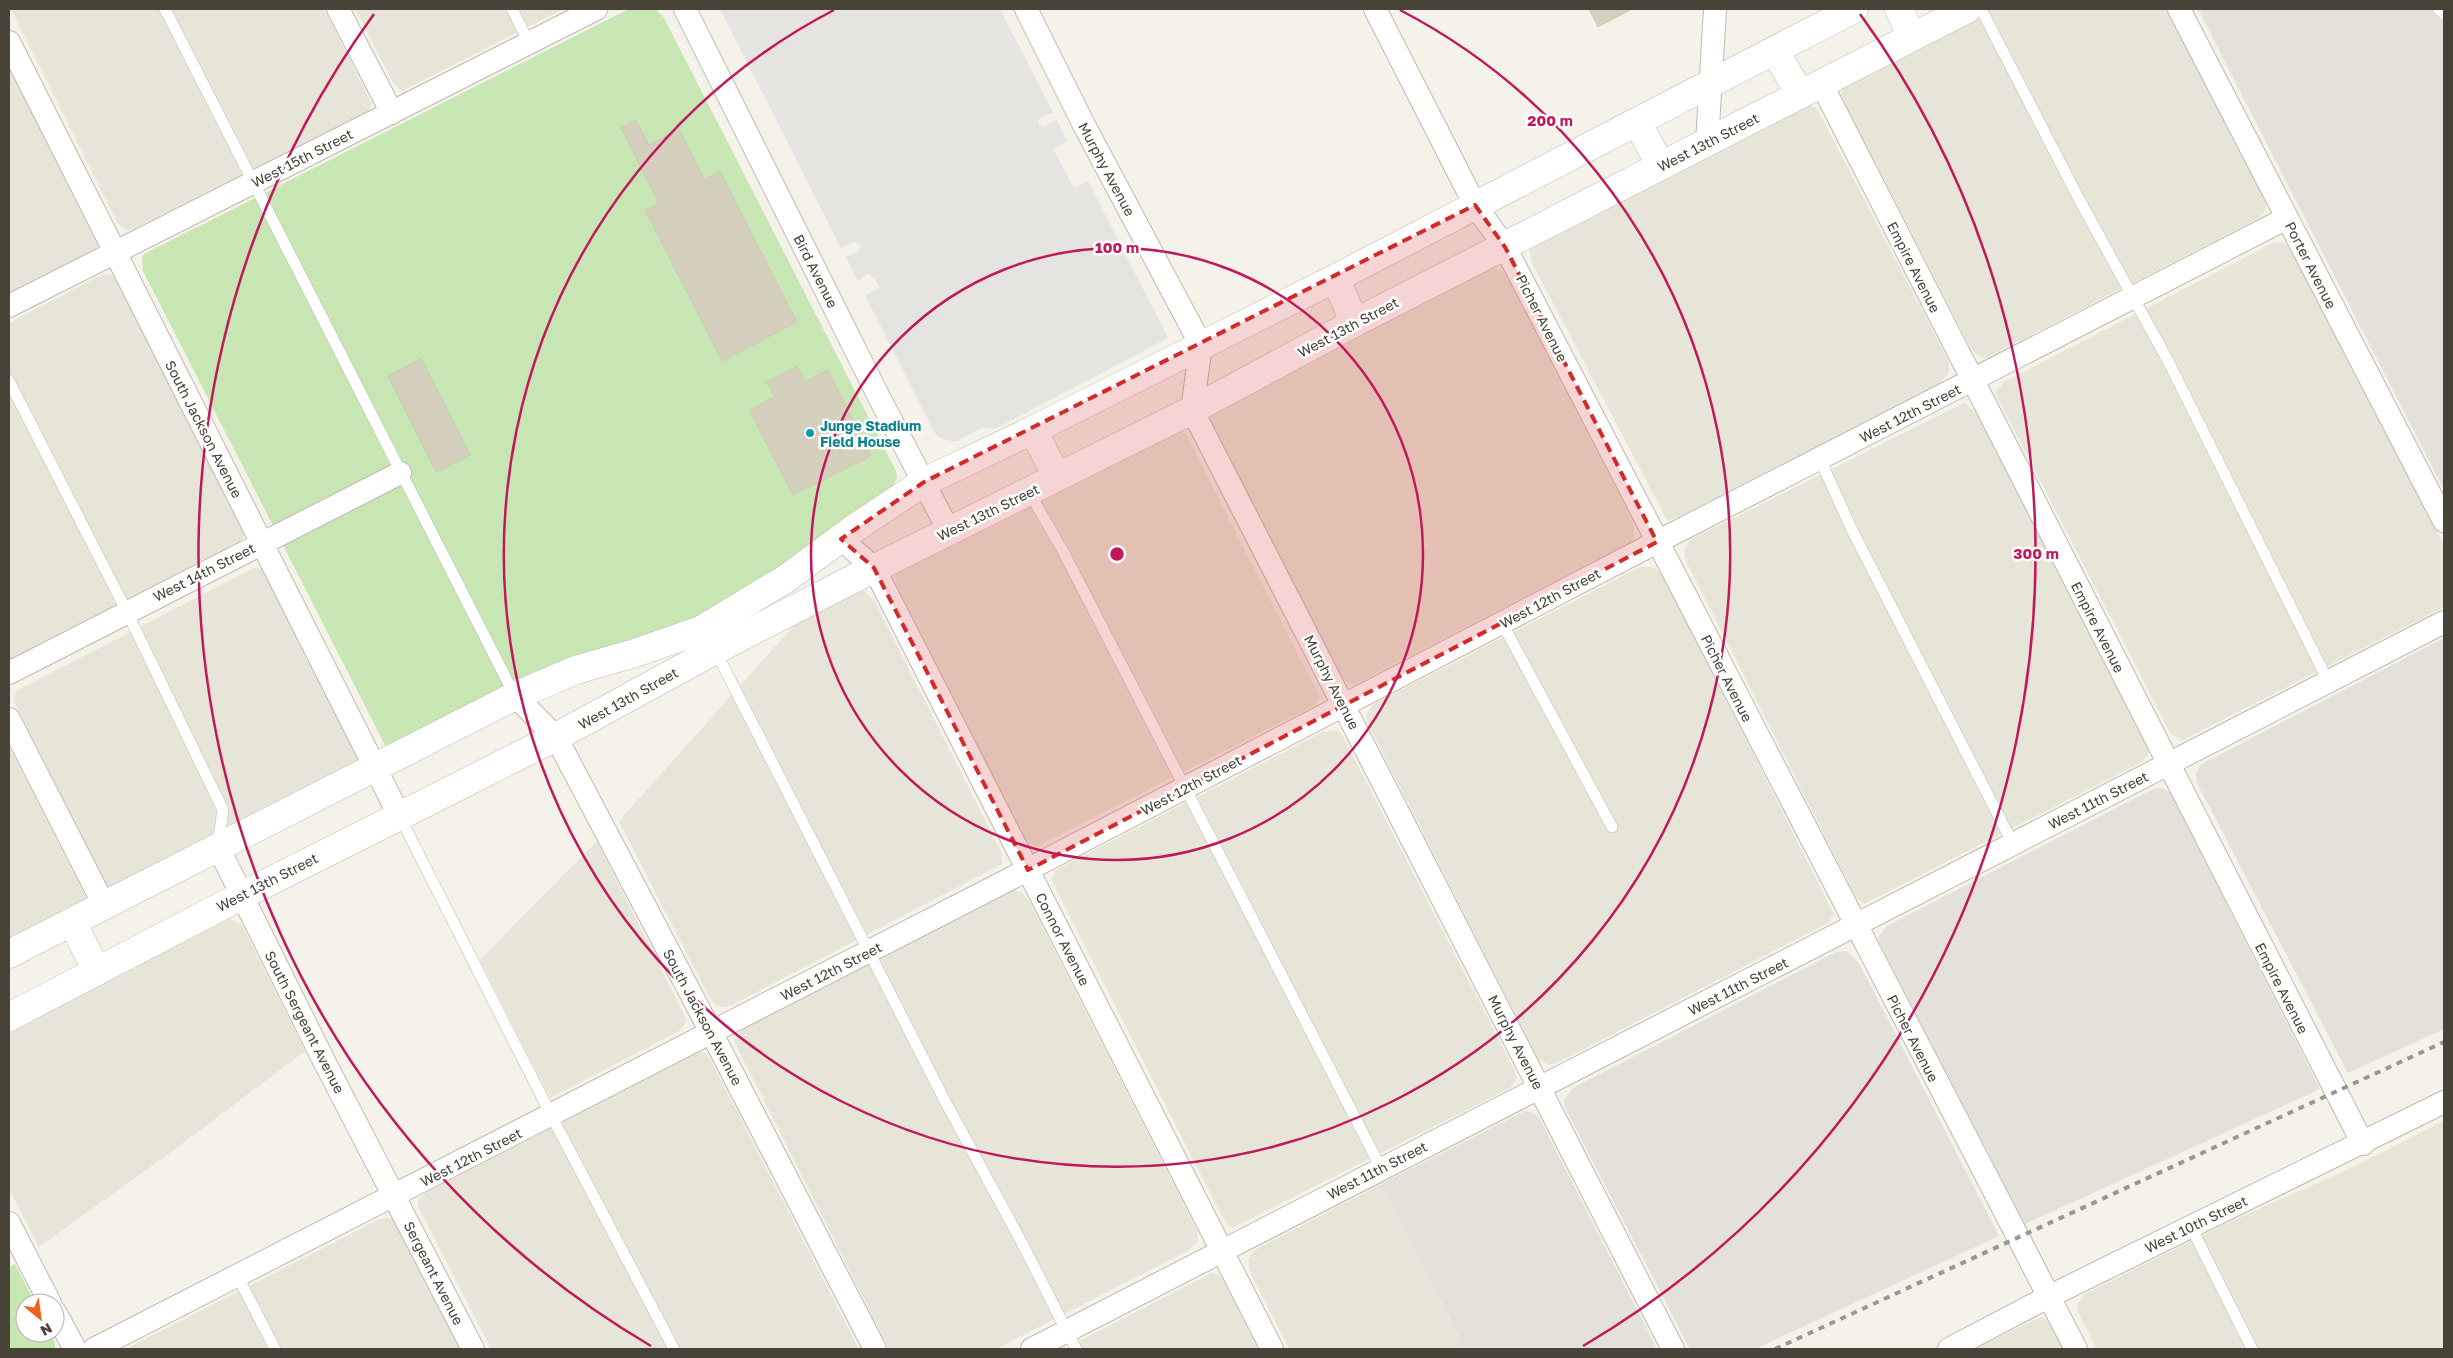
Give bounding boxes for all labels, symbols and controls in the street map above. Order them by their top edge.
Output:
street label: West 13th Street [1654,109,1762,175]
text: 200 m [1527,111,1573,129]
street label: Murphy Avenue [1075,119,1139,219]
street label: West 15th Street [248,125,356,191]
street label: Empire Avenue [1884,219,1944,315]
street label: Porter Avenue [2282,219,2340,311]
street label: Bird Avenue [790,232,842,310]
text: 100 m [1095,238,1139,256]
street label: Picher Avenue [1513,272,1571,364]
street label: West 13th Street [1295,293,1401,361]
street label: South Jackson Avenue [162,357,246,501]
street label: West 12th Street [1856,380,1964,446]
place label: Junge Stadium Field House [820,417,921,450]
marker: Junge Stadium Field House [804,427,816,439]
street label: West 13th Street [934,480,1042,544]
street label: West 14th Street [150,539,258,605]
text: 300 m [2013,544,2059,562]
centre of rings [1108,545,1126,563]
street label: West 12th Street [1497,564,1603,632]
street label: Empire Avenue [2068,579,2128,675]
street label: Murphy Avenue [1301,632,1363,732]
street label: Picher Avenue [1698,632,1756,724]
street label: West 13th Street [575,663,681,733]
street label: West 12th Street [1138,751,1244,819]
street label: West 11th Street [2045,767,2151,833]
street label: West 13th Street [213,849,321,915]
street label: Connor Avenue [1032,890,1094,988]
street label: West 12th Street [777,938,885,1004]
street label: Empire Avenue [2252,940,2312,1036]
street label: South Jackson Avenue [660,946,746,1088]
street label: South Sergeant Avenue [262,948,348,1096]
street label: West 11th Street [1685,953,1791,1019]
street label: Murphy Avenue [1485,992,1547,1092]
street label: Picher Avenue [1884,992,1942,1084]
street label: West 12th Street [417,1124,525,1190]
street label: West 11th Street [1324,1137,1430,1203]
street label: West 10th Street [2142,1192,2250,1256]
street label: Sergeant Avenue [401,1218,467,1328]
north arrow [15,1293,65,1343]
text: N [38,1320,55,1340]

